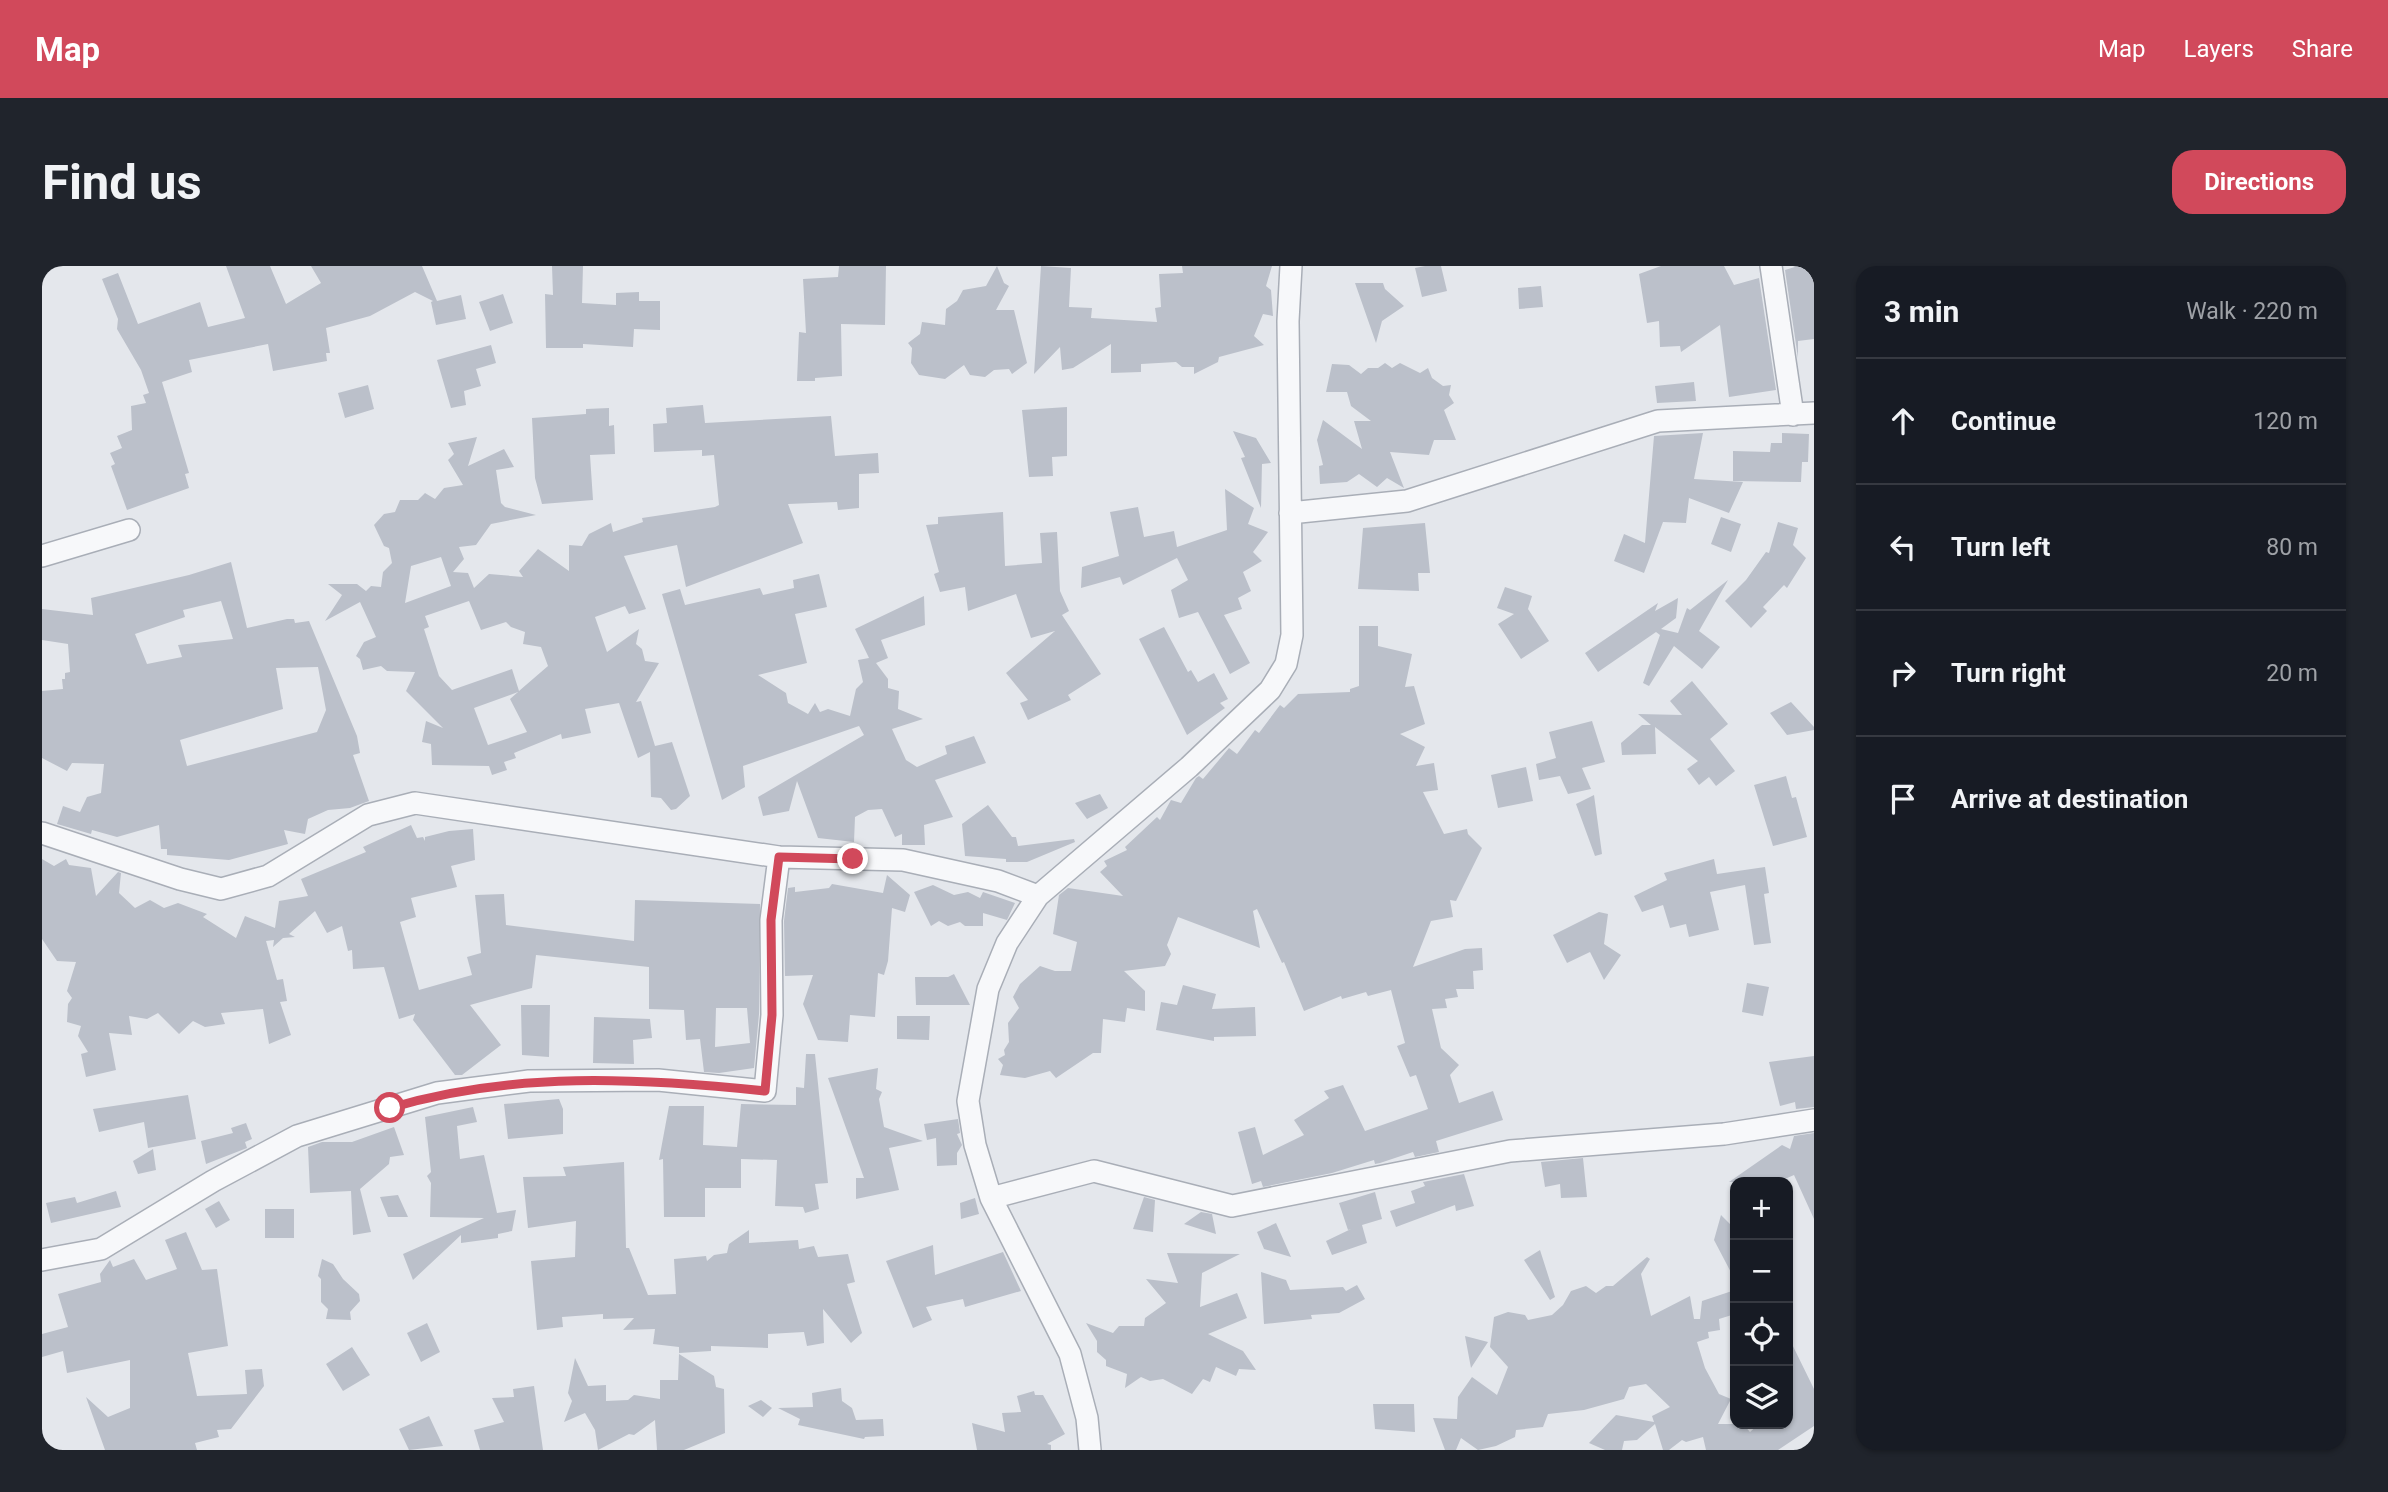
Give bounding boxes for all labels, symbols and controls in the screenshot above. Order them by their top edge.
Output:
text: Map [35,30,100,69]
text: Map [2098,35,2146,63]
text: Layers [2184,35,2254,63]
text: Share [2292,35,2353,63]
button: Directions [2172,150,2346,214]
text: Find us [42,154,202,211]
text: 3 min [1884,294,1959,329]
text: Walk · 220 m [2186,298,2318,325]
icon: ahead [1884,402,1922,440]
text: Continue [1951,406,2056,436]
text: 120 m [2253,408,2318,435]
icon: left [1884,528,1922,566]
text: Turn left [1951,532,2050,562]
text: 80 m [2266,534,2318,561]
icon: right [1884,654,1922,692]
text: Turn right [1951,658,2066,688]
text: 20 m [2266,660,2318,687]
icon: arrive [1884,780,1922,818]
text: Arrive at destination [1951,784,2188,814]
route end [837,843,868,874]
route start [374,1092,405,1123]
map controls [1730,1177,1793,1429]
button: + [1730,1177,1793,1240]
button: − [1730,1240,1793,1303]
button: locate [1730,1303,1793,1366]
button: layers [1730,1366,1793,1429]

